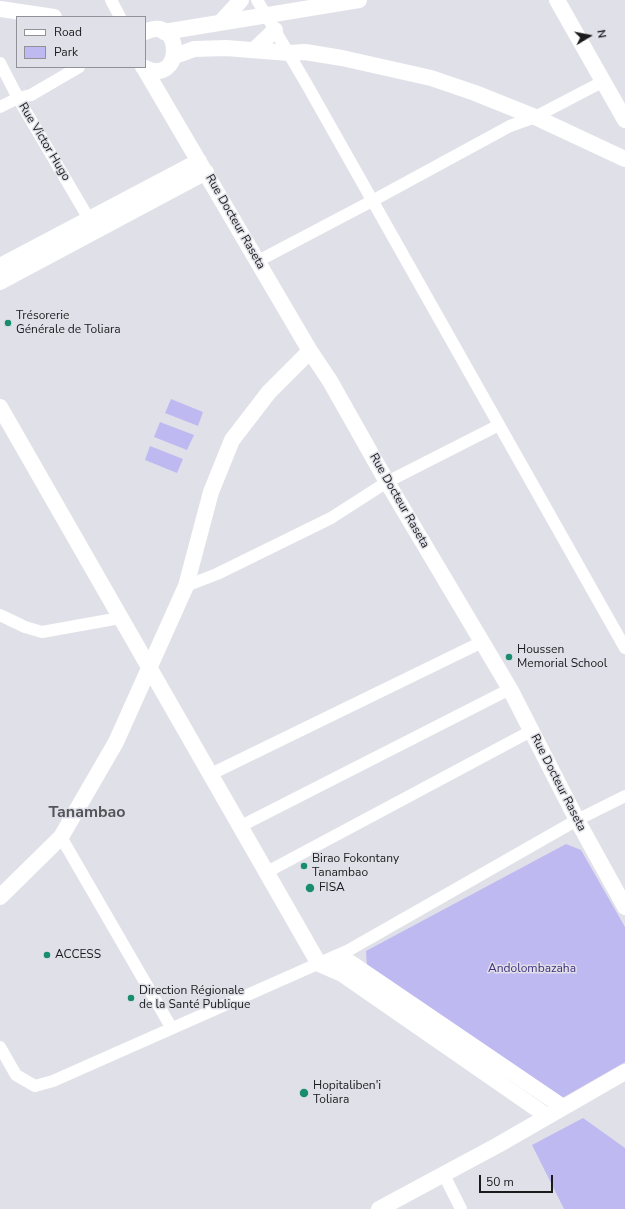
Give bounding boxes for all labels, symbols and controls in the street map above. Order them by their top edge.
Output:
legend [16,16,146,68]
north arrow [569,16,609,56]
text: Road [54,24,82,40]
text: N [593,28,609,39]
text: Park [54,44,78,60]
street label: Rue Victor Hugo [15,100,73,184]
street label: Rue Docteur Raseta [202,172,268,272]
place label: Trésorerie Générale de Toliara [16,309,121,337]
marker: Trésorerie Générale de Toliara [3,318,13,328]
street label: Rue Docteur Raseta [366,451,432,551]
place label: Houssen Memorial School [517,643,607,671]
marker: Houssen Memorial School [504,652,514,662]
street label: Rue Docteur Raseta [527,732,589,834]
district label: Tanambao [48,803,126,823]
place label: Birao Fokontany Tanambao [312,852,399,880]
marker: Birao Fokontany Tanambao [299,861,309,871]
place label: FISA [319,881,345,895]
marker: FISA [304,882,316,894]
place label: ACCESS [55,948,101,962]
marker: ACCESS [42,950,52,960]
park label: Andolombazaha [488,962,576,976]
place label: Direction Régionale de la Santé Publique [139,984,250,1012]
marker: Direction Régionale de la Santé Publique [126,993,136,1003]
place label: Hopitaliben'i Toliara [313,1079,381,1107]
marker: Hopitaliben'i Toliara [298,1087,310,1099]
scale bar [481,1167,555,1193]
text: 50 m [486,1174,514,1190]

